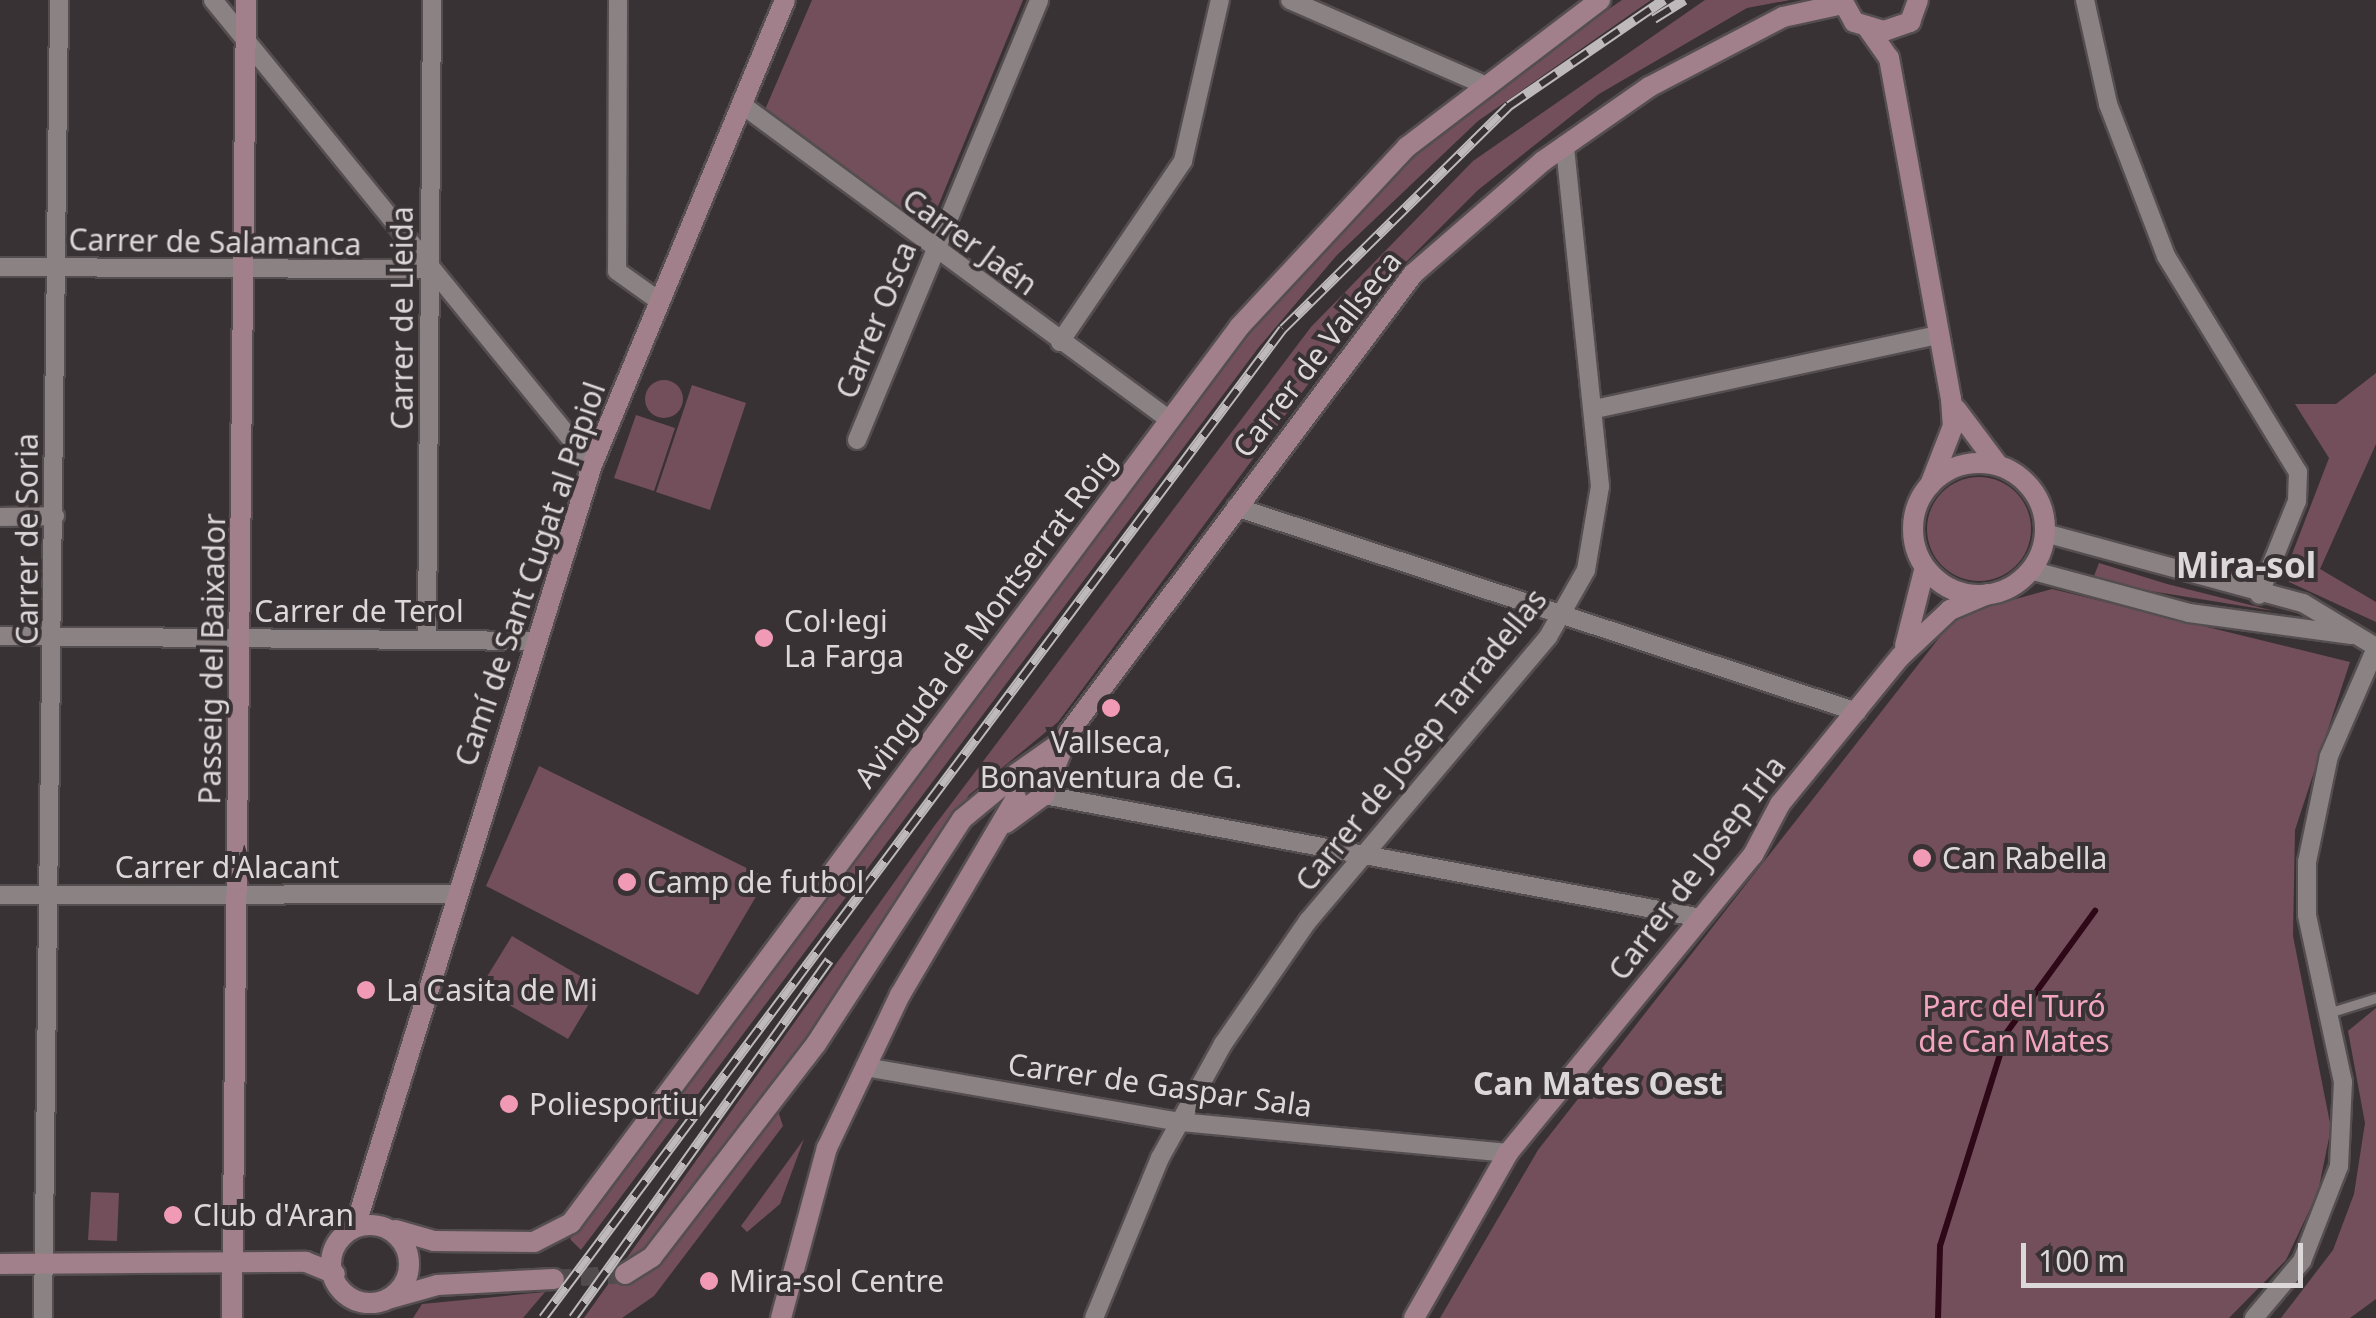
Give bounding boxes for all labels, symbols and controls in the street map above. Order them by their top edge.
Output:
street label: Carrer Jaén [896,181,1044,303]
street label: Carrer de Lleida [384,206,420,430]
street label: Carrer de Salamanca [68,221,362,263]
street label: Carrer Osca [828,236,924,404]
street label: Carrer de Vallseca [1225,243,1409,465]
street label: Camí de Sant Cugat al Papiol [447,377,613,771]
street label: Carrer de Soria [9,433,45,645]
street label: Avinguda de Montserrat Roig [846,443,1124,795]
street label: Passeig del Baixador [191,513,233,805]
district label: Mira-sol [2176,544,2316,586]
street label: Carrer de Josep Tarradellas [1288,582,1554,898]
street label: Carrer de Terol [254,593,464,629]
place label: Col·legi La Farga [784,603,904,674]
marker: Col·legi La Farga [753,627,775,649]
marker: Vallseca, Bonaventura de G. [1100,697,1122,719]
place label: Vallseca, Bonaventura de G. [980,724,1242,794]
street label: Carrer de Josep Irla [1601,749,1793,987]
place label: Can Rabella [1942,840,2107,876]
marker: Can Rabella [1911,847,1933,869]
street label: Carrer d'Alacant [115,849,339,885]
place label: Camp de futbol [647,864,864,900]
marker: Camp de futbol [616,871,638,893]
place label: La Casita de Mi [386,972,598,1008]
marker: La Casita de Mi [355,979,377,1001]
park label: Parc del Turó de Can Mates [1918,988,2110,1058]
street label: Carrer de Gaspar Sala [1006,1046,1314,1124]
district label: Can Mates Oest [1473,1064,1723,1102]
place label: Poliesportiu [529,1086,698,1122]
marker: Poliesportiu [498,1093,520,1115]
place label: Club d'Aran [193,1197,354,1233]
marker: Club d'Aran [162,1204,184,1226]
scale bar [2026,1223,2308,1285]
text: 100 m [2038,1240,2125,1281]
place label: Mira-sol Centre [729,1263,944,1299]
marker: Mira-sol Centre [698,1270,720,1292]

